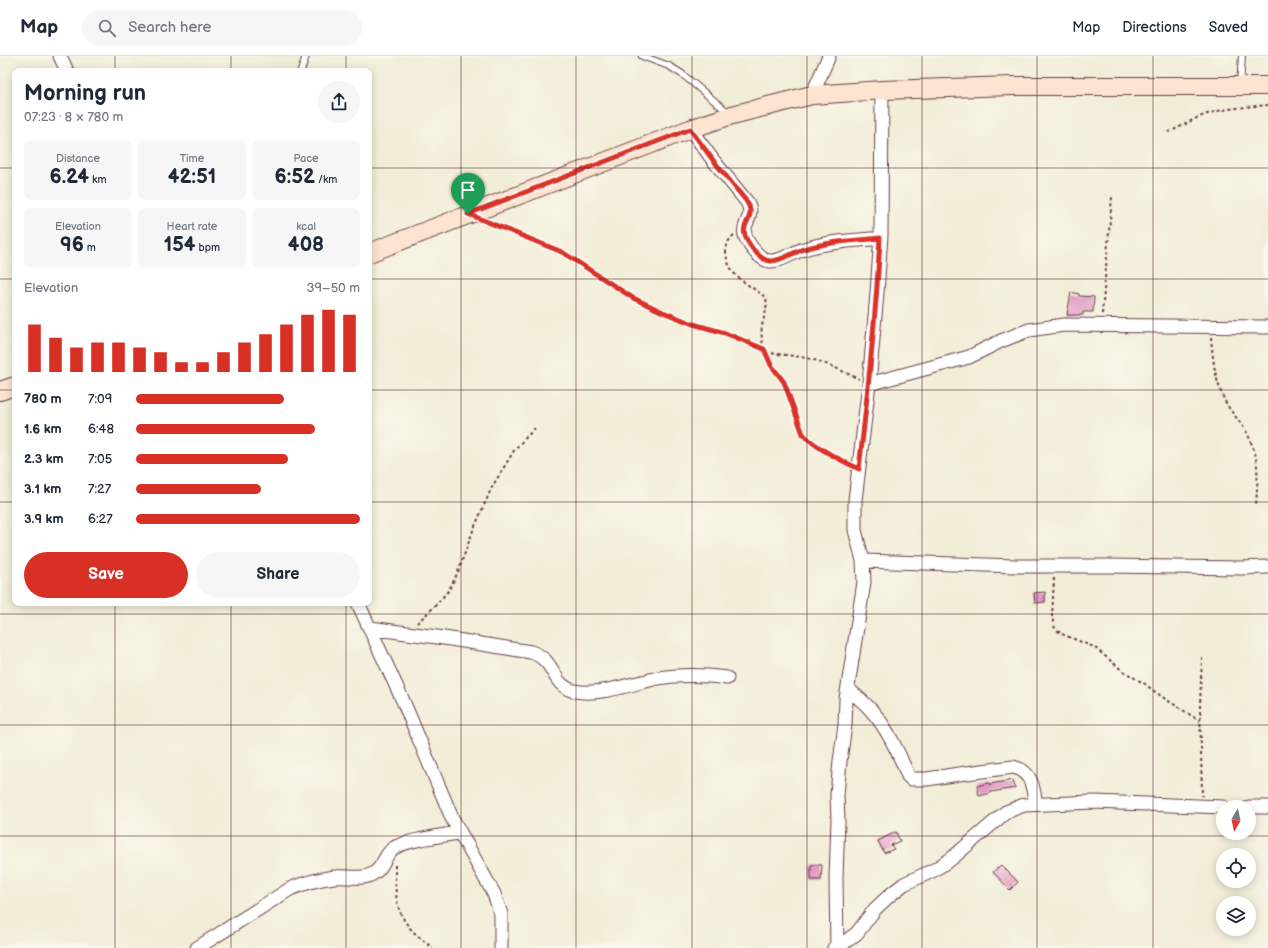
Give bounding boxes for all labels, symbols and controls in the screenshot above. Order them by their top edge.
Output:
search box [82,10,362,46]
text: Map [20,16,58,39]
icon: search [96,17,118,39]
text: Search here [128,18,211,37]
text: Map [1072,19,1100,36]
text: Directions [1122,19,1187,36]
text: Saved [1209,19,1248,36]
text: Morning run [24,80,146,107]
button: share [318,81,360,123]
text: 07:23 · 8 × 780 m [24,109,123,125]
text: Distance [56,152,100,165]
text: Time [180,152,204,165]
text: Pace [293,152,319,165]
text: 6.24 [50,165,89,189]
text: 42:51 [168,165,216,189]
text: 6:52 [275,165,315,189]
text: km [89,173,106,186]
text: /km [315,173,337,186]
pin [451,173,485,214]
icon: arrive [457,179,479,201]
text: Elevation [55,220,101,233]
text: Heart rate [167,220,217,233]
text: kcal [296,220,316,233]
text: 96 [60,233,84,257]
text: 154 [164,233,196,257]
text: 408 [288,233,324,257]
text: m [84,241,96,254]
text: bpm [196,241,220,254]
text: Elevation [24,280,78,296]
text: 39–50 m [307,280,360,296]
text: 780 m [24,391,62,407]
text: 7:09 [88,391,112,407]
text: 1.6 km [24,421,62,437]
text: 6:48 [88,421,114,437]
text: 2.3 km [24,451,64,467]
text: 7:05 [88,451,112,467]
text: 3.1 km [24,481,61,497]
text: 7:27 [88,481,111,497]
text: 3.9 km [24,511,63,527]
text: 6:27 [88,511,113,527]
button: Save [24,552,188,598]
button: Share [196,552,360,598]
north arrow [1216,800,1256,840]
map controls [1216,800,1256,936]
button: locate [1216,848,1256,888]
button: layers [1216,896,1256,936]

